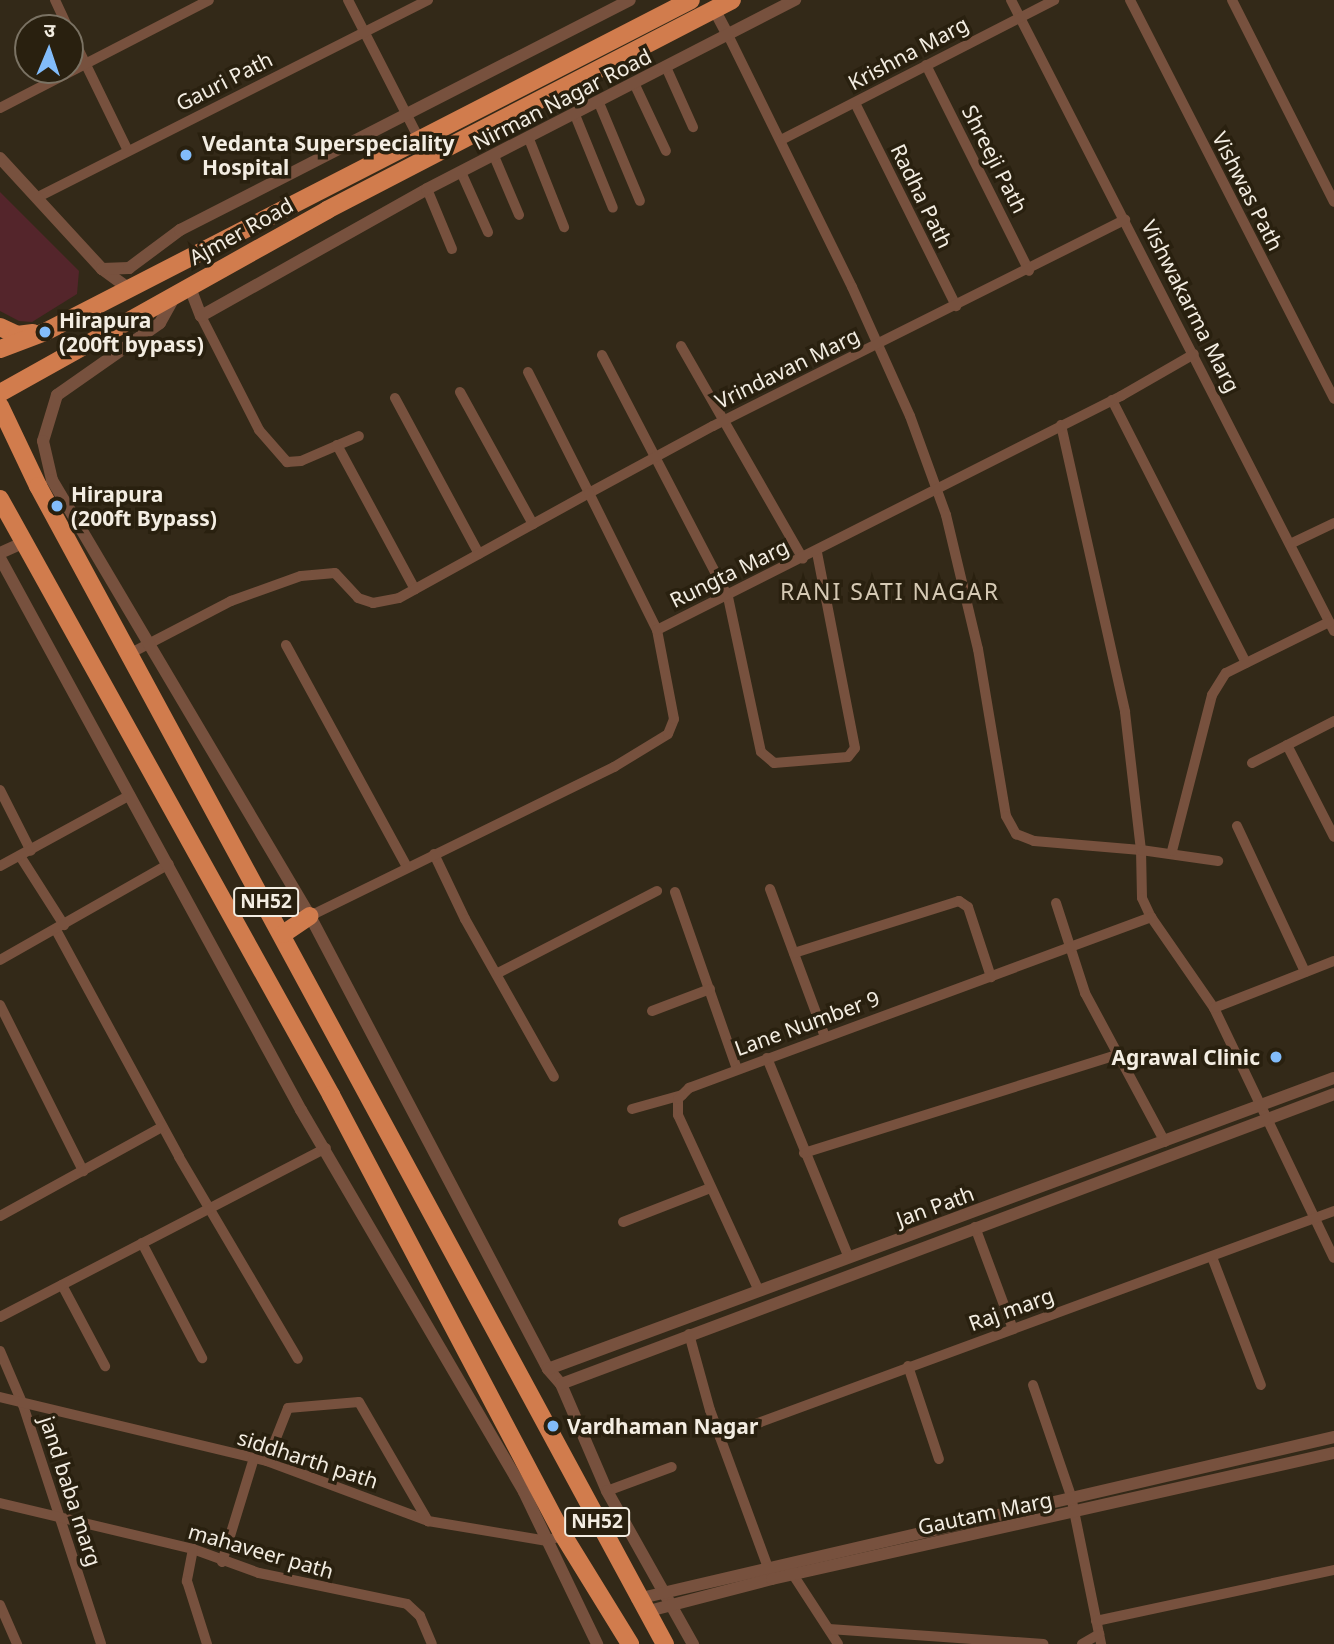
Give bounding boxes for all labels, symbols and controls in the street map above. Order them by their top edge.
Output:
street label: Krishna Marg [844,11,972,95]
north arrow [14,14,84,84]
text: उ [44,17,56,43]
street label: Nirman Nagar Road [469,43,655,155]
street label: Gauri Path [172,46,276,116]
street label: Shreeji Path [957,101,1033,217]
street label: Vishwas Path [1207,127,1289,255]
place label: Vedanta Superspeciality Hospital [202,130,455,180]
street label: Radha Path [886,140,958,252]
marker: Vedanta Superspeciality Hospital [176,145,196,165]
street label: Ajmer Road [185,192,297,270]
street label: Vishwakarma Marg [1137,216,1245,396]
place label: Hirapura (200ft bypass) [59,307,204,357]
street label: Vrindavan Marg [711,322,863,414]
marker: Hirapura (200ft bypass) [37,324,53,340]
place label: Hirapura (200ft Bypass) [71,481,217,531]
marker: Hirapura (200ft Bypass) [49,498,65,514]
street label: Rungta Marg [666,533,792,613]
district label: RANI SATI NAGAR [782,577,998,605]
road number: NH52 [233,887,299,918]
street label: Lane Number 9 [731,985,883,1061]
place label: Agrawal Clinic [1112,1044,1260,1070]
marker: Agrawal Clinic [1266,1047,1286,1067]
street label: Jan Path [893,1180,977,1232]
street label: Raj marg [965,1282,1057,1336]
street label: jand baba marg [35,1413,107,1569]
place label: Vardhaman Nagar [567,1413,758,1439]
marker: Vardhaman Nagar [545,1418,561,1434]
street label: siddharth path [235,1424,381,1494]
street label: Gautam Marg [916,1486,1054,1540]
road number: NH52 [564,1506,630,1538]
street label: mahaveer path [185,1518,337,1584]

